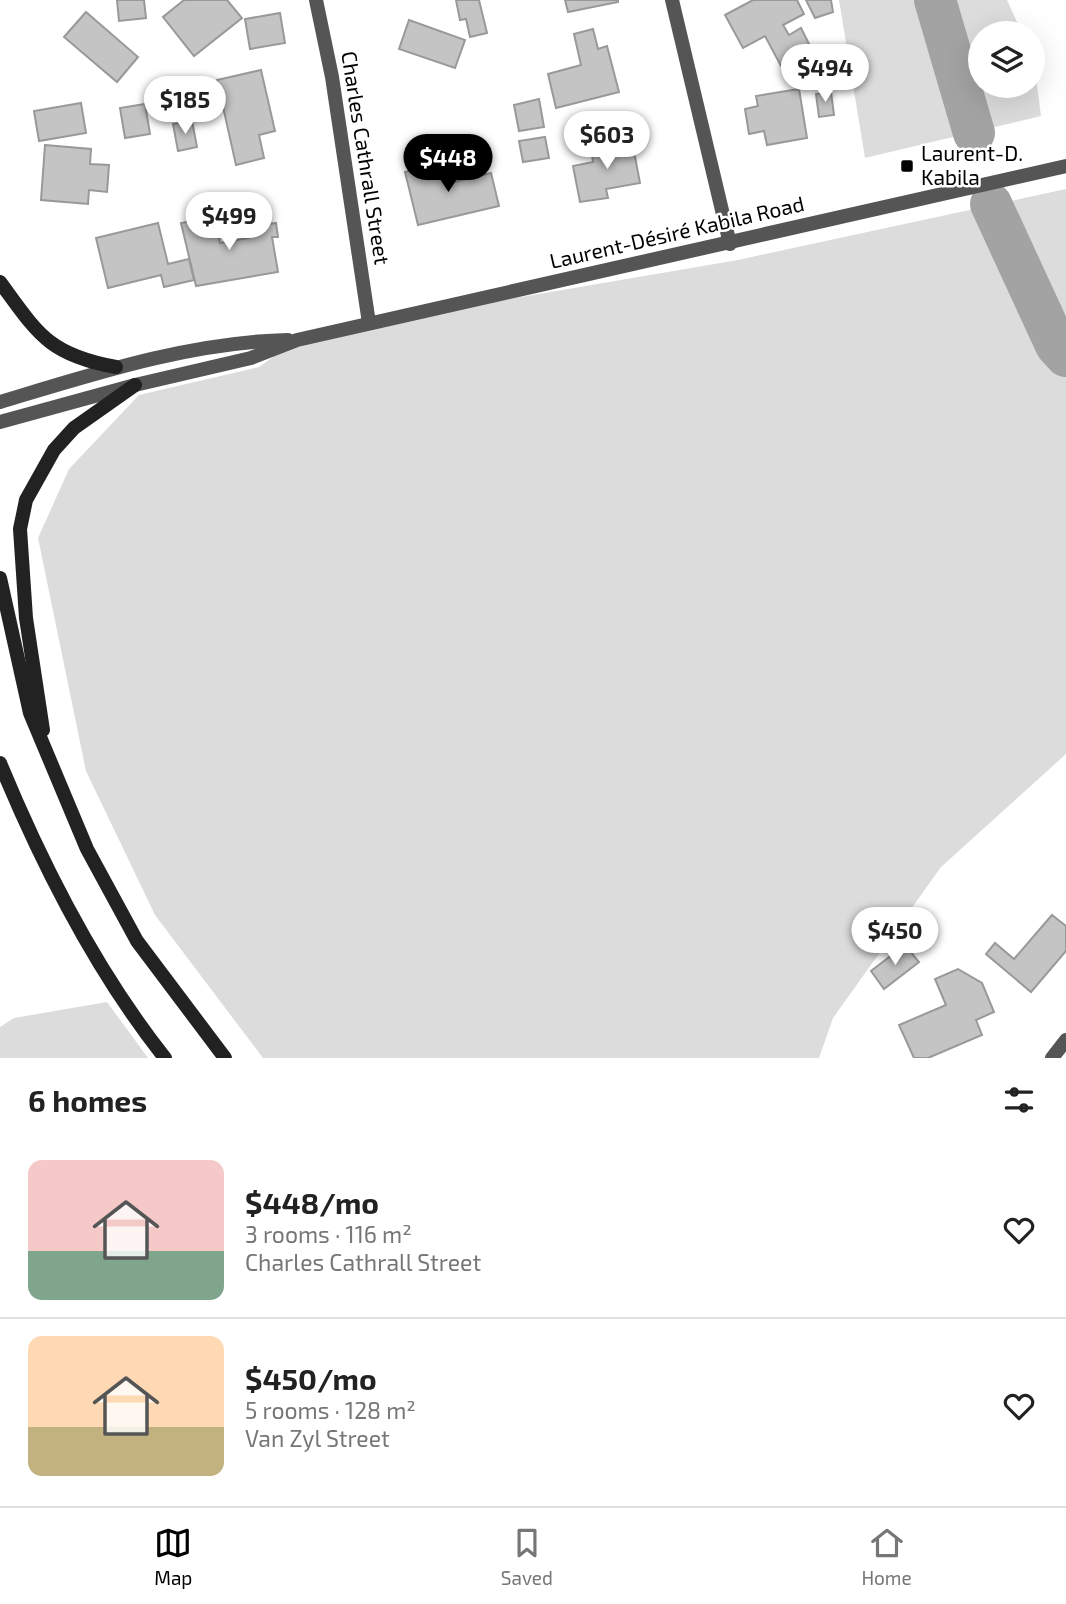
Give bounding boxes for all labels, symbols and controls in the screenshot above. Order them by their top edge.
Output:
map controls [968,21,1045,98]
button: layers [968,21,1045,98]
pin: $494 [784,44,866,104]
street label: Charles Cathrall Street [337,49,396,266]
text: $494 [797,53,853,81]
pin: $185 [144,76,226,136]
text: $185 [160,85,210,113]
pin: $603 [566,111,648,171]
text: $603 [580,120,634,148]
pin: $448 [407,134,489,194]
place label: Laurent-D. Kabila [921,140,1023,189]
text: $448 [420,143,476,171]
marker: Laurent-D. Kabila [899,158,915,174]
street label: Laurent-Désiré Kabila Road [547,190,806,273]
pin: $499 [188,192,270,252]
text: $499 [201,201,257,229]
pin: $450 [854,908,936,967]
text: $450 [867,916,923,944]
icon: filters [1000,1081,1038,1119]
text: 6 homes [28,1082,147,1118]
text: $448/mo [245,1184,379,1220]
icon: home [84,1188,168,1272]
icon: heart [1000,1211,1038,1249]
text: 3 rooms · 116 m² [245,1220,412,1248]
text: Charles Cathrall Street [245,1248,481,1276]
text: $450/mo [245,1360,377,1396]
icon: home [84,1364,168,1448]
icon: heart [1000,1387,1038,1425]
text: 5 rooms · 128 m² [245,1396,416,1424]
text: Van Zyl Street [245,1424,390,1452]
tab: Map [154,1524,192,1589]
tab: Saved [501,1524,553,1589]
tab: Home [861,1524,912,1589]

